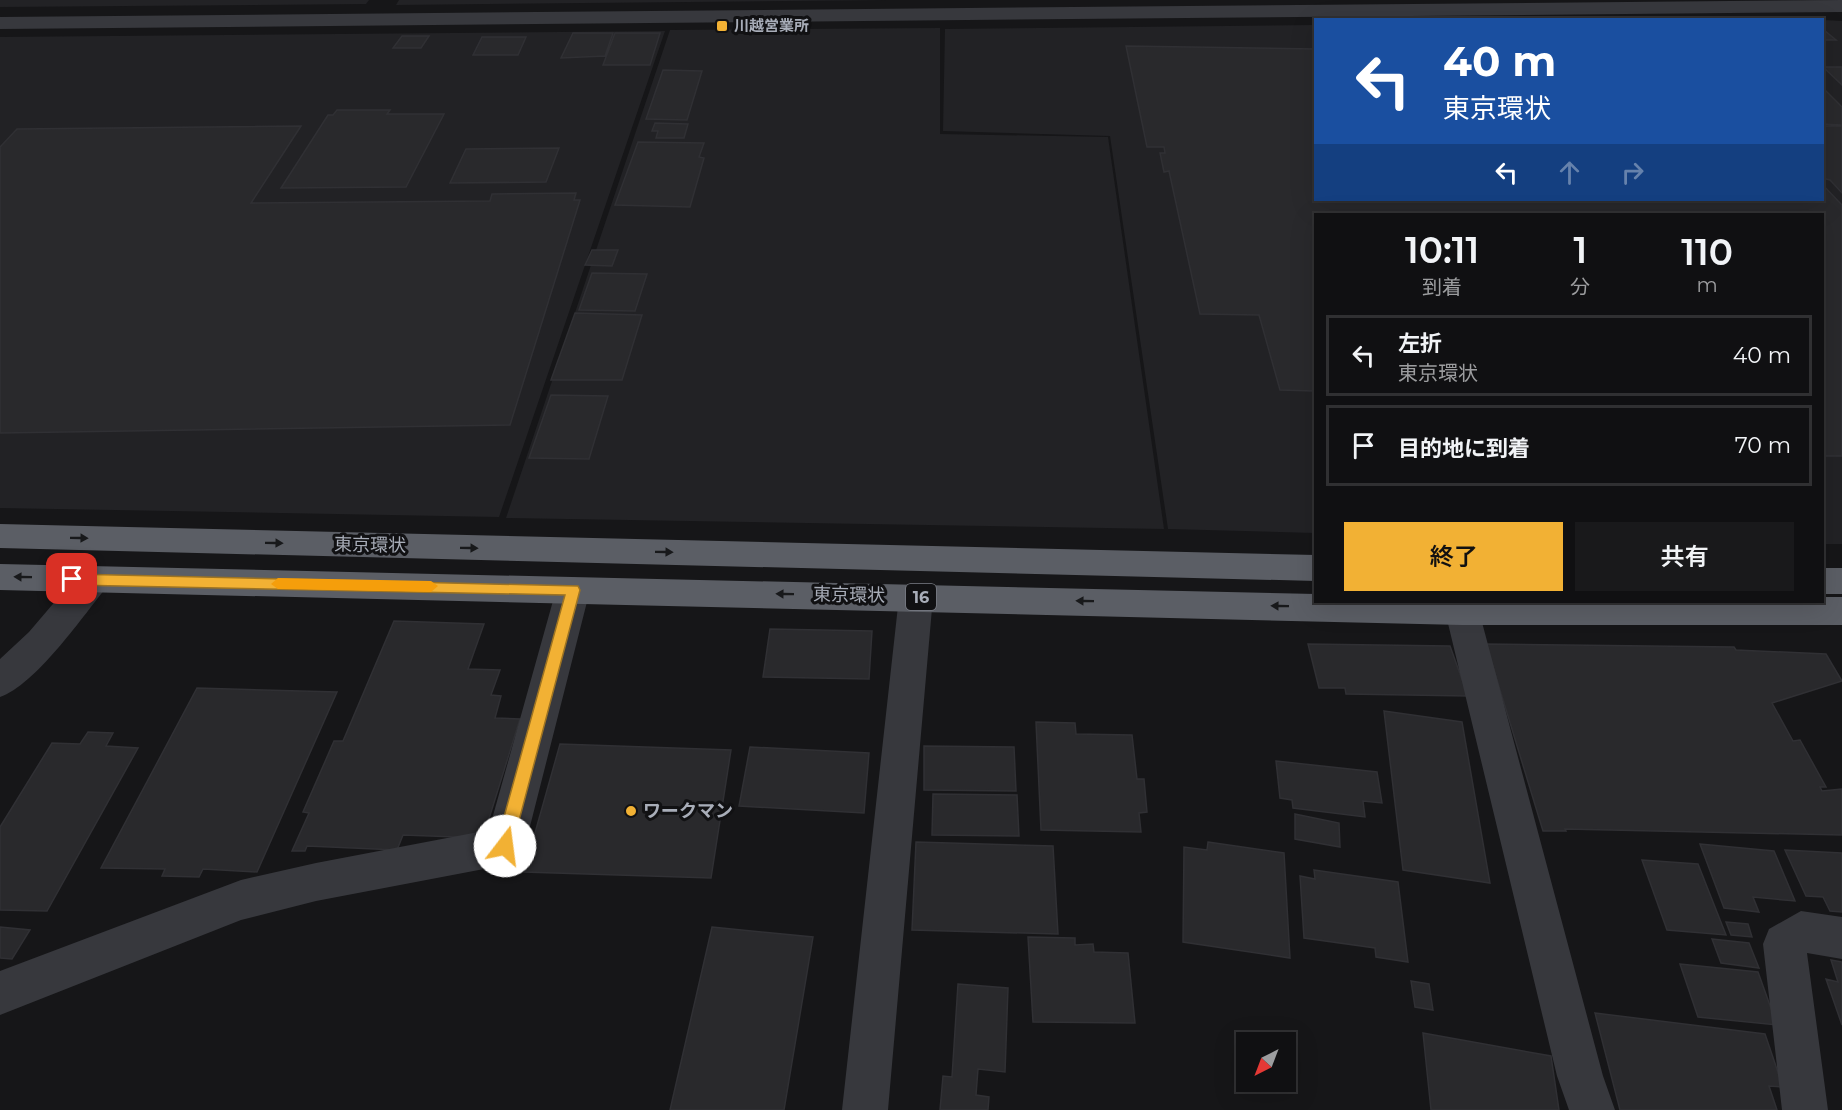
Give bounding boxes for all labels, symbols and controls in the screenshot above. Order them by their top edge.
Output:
place label: 川越営業所 [734,16,809,35]
marker: 川越営業所 [715,19,729,33]
text: 40 m [1443,35,1556,87]
icon: left [1344,42,1422,120]
text: 東京環状 [1443,92,1551,125]
icon: left [1490,156,1523,189]
icon: ahead [1553,156,1586,189]
icon: right [1616,156,1649,189]
text: 10:11 [1405,228,1479,272]
text: 1 [1573,228,1587,272]
text: 110 [1681,230,1733,274]
text: m [1696,273,1718,297]
text: 到着 [1422,275,1462,299]
text: 分 [1570,275,1590,299]
text: 左折 [1398,330,1442,357]
icon: left [1347,339,1380,372]
text: 40 m [1733,342,1791,369]
text: 東京環状 [1398,361,1478,385]
icon: arrive [1347,429,1380,462]
text: 70 m [1735,432,1791,459]
text: 目的地に到着 [1398,435,1530,462]
button: 終了 [1344,522,1563,591]
button: 共有 [1575,522,1794,591]
street label: 東京環状 [334,533,406,557]
one-way arrow [70,534,89,543]
one-way arrow [265,538,284,548]
one-way arrow [460,543,479,552]
one-way arrow [655,548,674,557]
pin [46,553,97,604]
icon: arrive [55,562,88,595]
one-way arrow [13,573,32,582]
street label: 東京環状 [813,583,885,607]
road number: 16 [906,584,936,610]
one-way arrow [775,589,794,599]
one-way arrow [1075,596,1094,606]
one-way arrow [1270,601,1289,611]
place label: ワークマン [643,800,733,822]
marker: ワークマン [624,804,638,818]
position arrow [473,814,537,878]
north arrow [1236,1032,1296,1092]
map controls [1236,1032,1296,1092]

